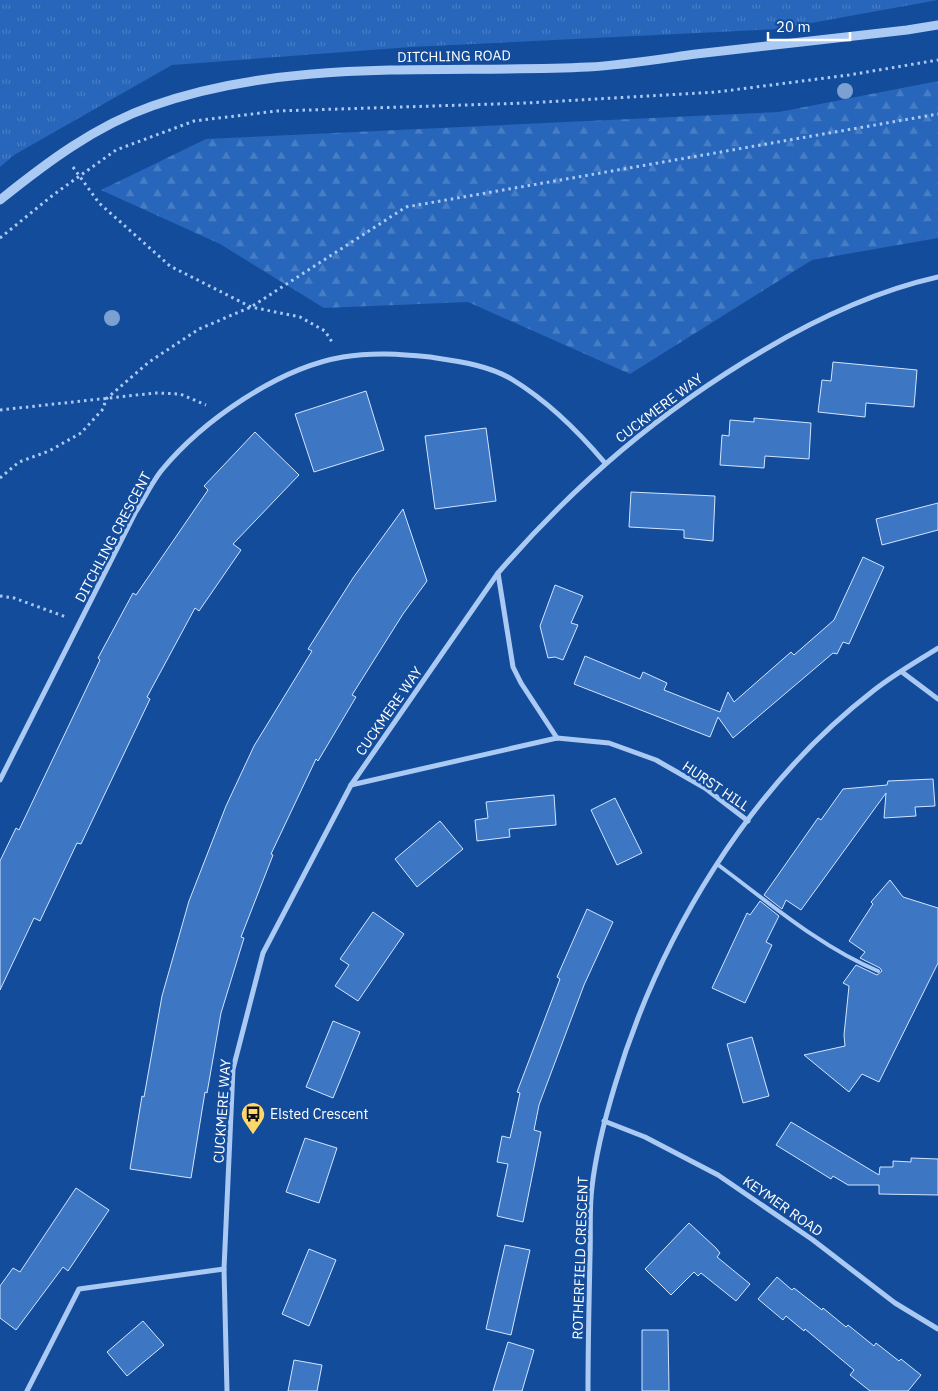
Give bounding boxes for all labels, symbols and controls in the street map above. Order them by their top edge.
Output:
scale bar [768,10,850,42]
text: 20 m [776,17,811,36]
street label: DITCHLING ROAD [397,46,511,66]
street label: CUCKMERE WAY [612,369,707,447]
street label: DITCHLING CRESCENT [71,469,155,605]
street label: CUCKMERE WAY [352,662,427,759]
street label: HURST HILL [679,757,753,815]
street label: CUCKMERE WAY [209,1057,235,1164]
bus stop icon: Elsted Crescent [240,1101,266,1135]
place label: Elsted Crescent [270,1105,369,1123]
street label: KEYMER ROAD [739,1172,827,1240]
street label: ROTHERFIELD CRESCENT [568,1176,592,1340]

